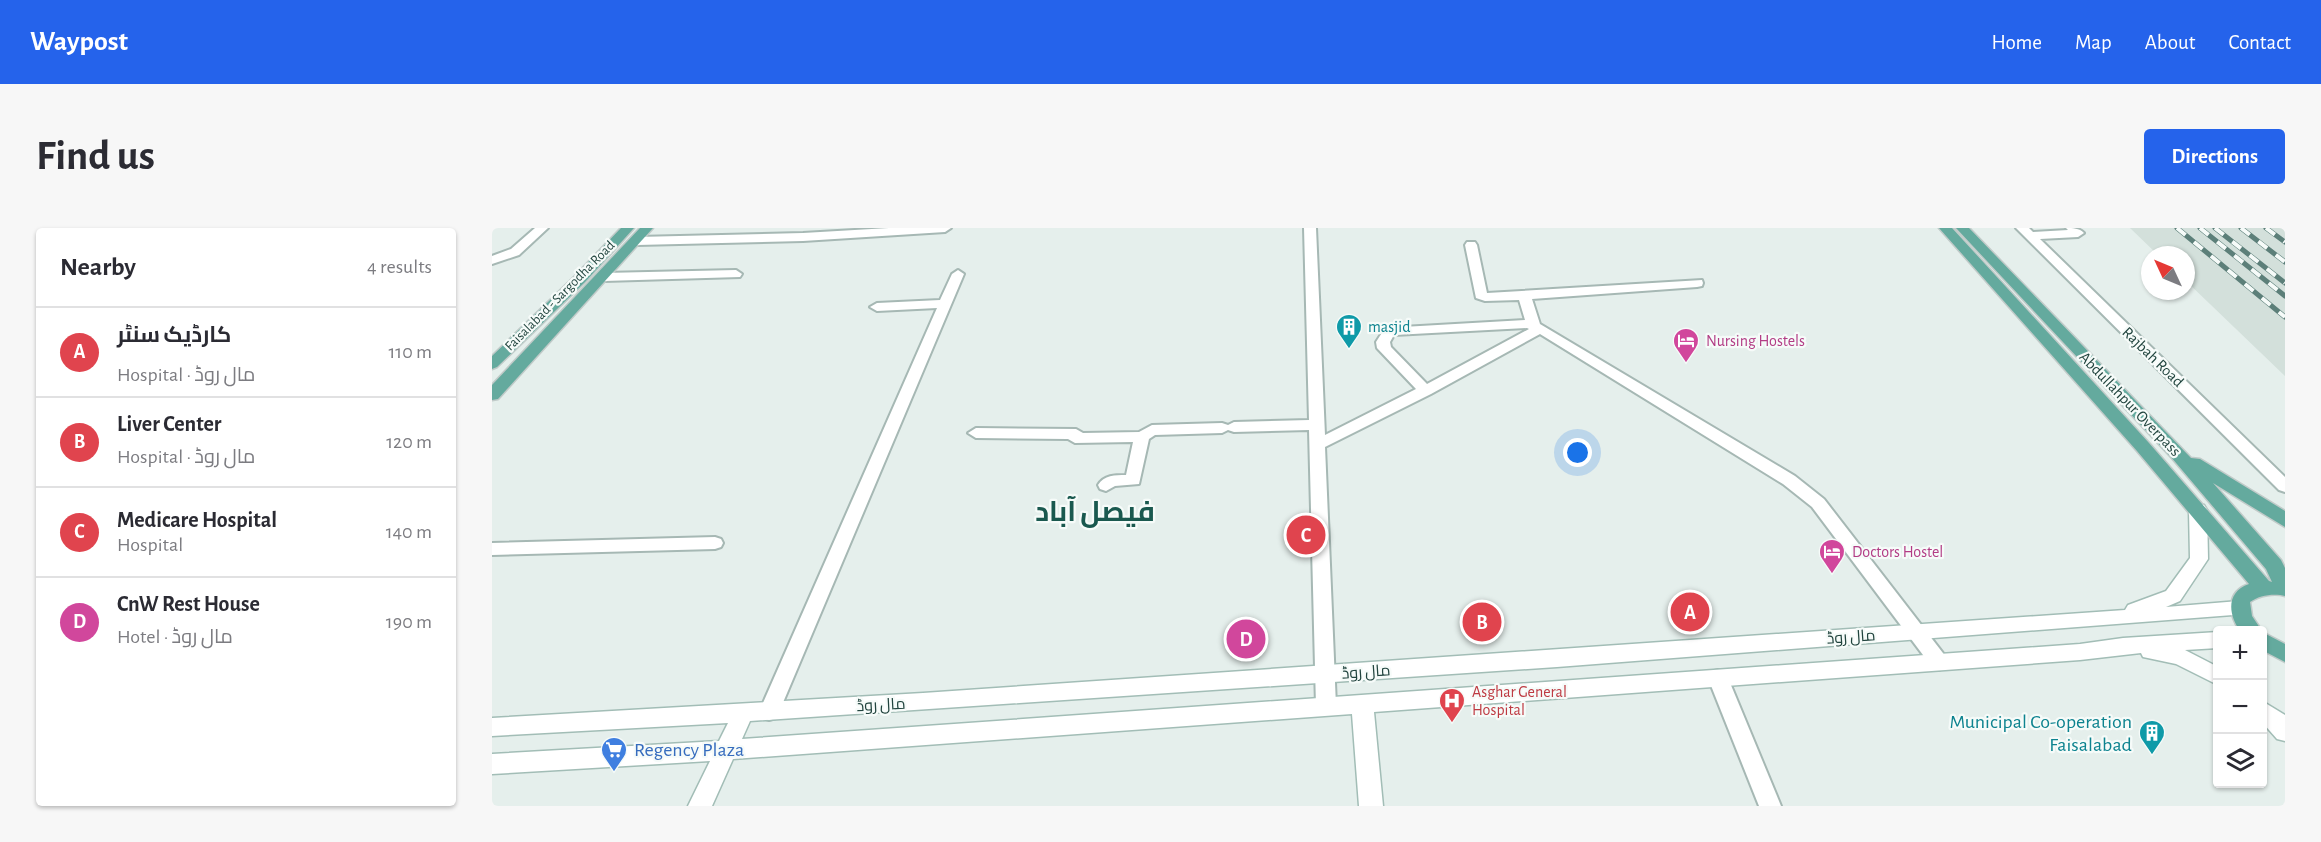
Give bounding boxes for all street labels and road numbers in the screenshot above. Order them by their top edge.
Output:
street label: Faisalabad - Sargodha Road [502,238,618,354]
street label: Rajbah Road [2118,324,2187,391]
street label: Abdullahpur Overpass [2076,349,2184,459]
street label: مال روڈ [1826,627,1876,649]
street label: مال روڈ [1341,662,1391,684]
street label: مال روڈ [856,696,906,716]

